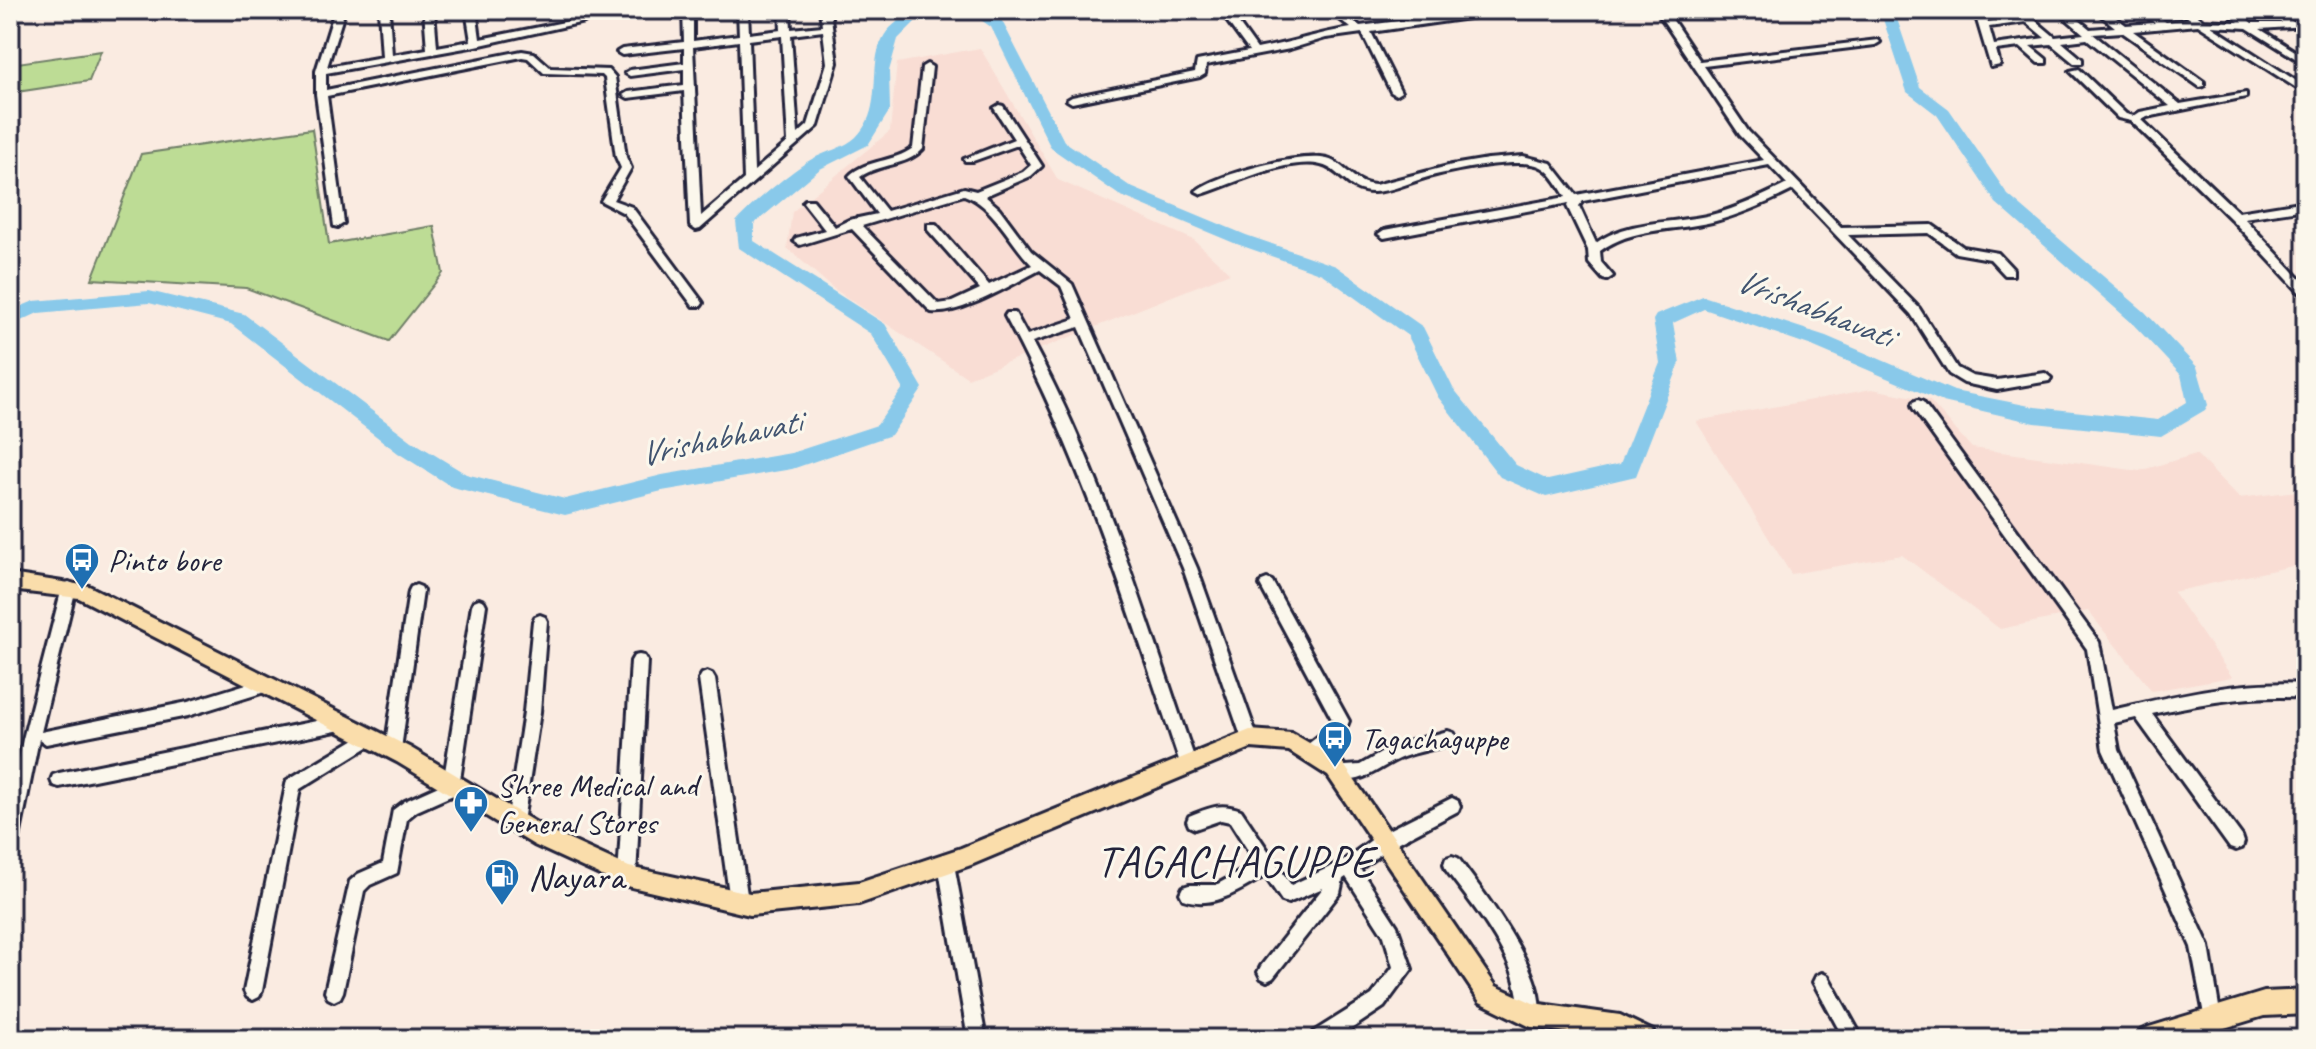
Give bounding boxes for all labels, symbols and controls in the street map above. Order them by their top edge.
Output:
water label: Vrishabhavati [1731,258,1906,360]
water label: Vrishabhavati [636,398,812,475]
place label: Pinto bore [108,540,223,581]
bus stop icon: Pinto bore [63,541,101,591]
place label: Tagachaguppe [1361,718,1510,759]
bus stop icon: Tagachaguppe [1316,719,1354,769]
place label: Shree Medical and General Stores [497,765,702,843]
pharmacy icon: Shree Medical and General Stores [452,784,490,834]
district label: TAGACHAGUPPE [1096,834,1379,889]
place label: Nayara [528,853,627,900]
fuel station icon: Nayara [483,857,521,907]

